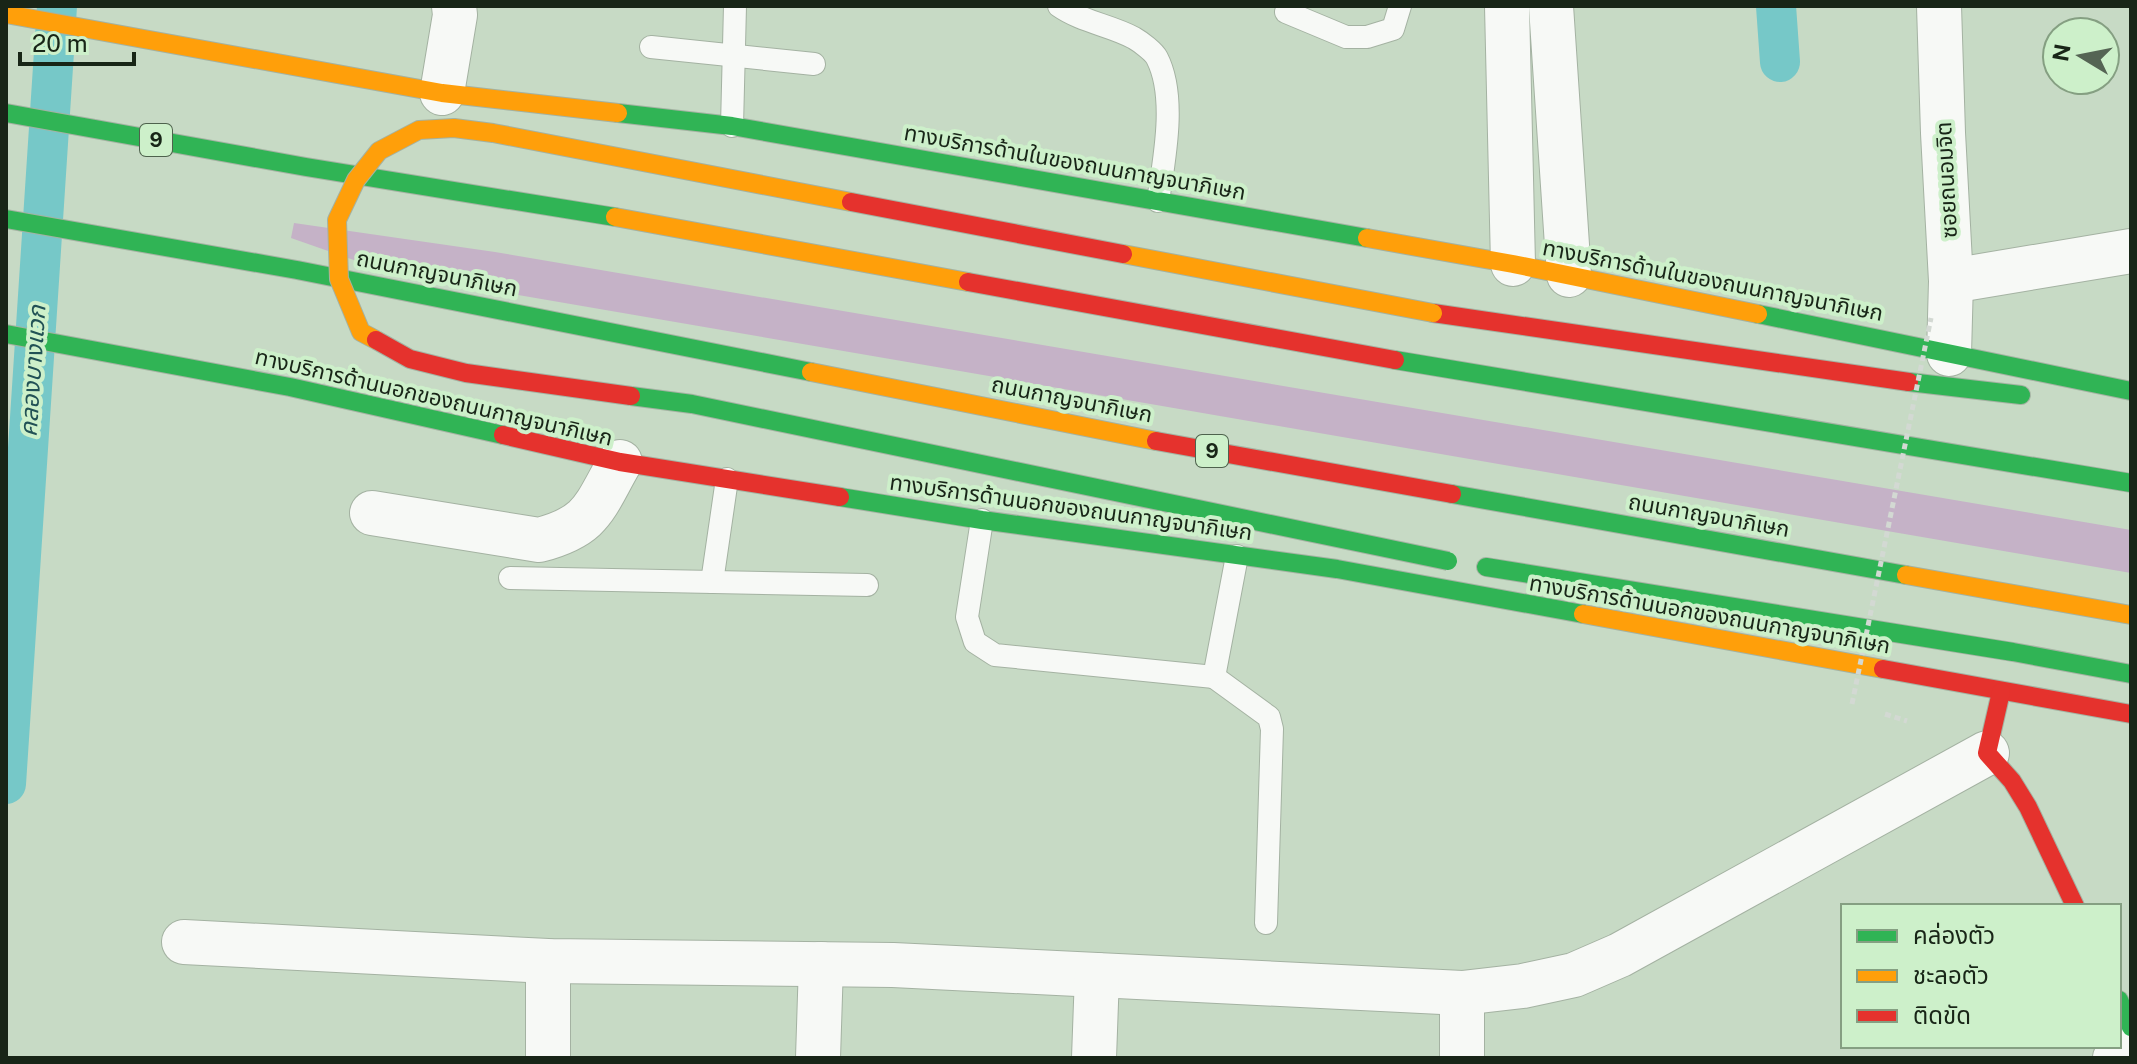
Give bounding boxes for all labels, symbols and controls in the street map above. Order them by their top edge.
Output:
scale bar [20,16,134,66]
north arrow [2041,16,2121,96]
text: 20 m [32,29,88,57]
text: N [2047,42,2076,63]
street label: ทางบริการด้านในของถนนกาญจนาภิเษก [902,119,1248,205]
street label: ซอยถนอมจิต [1930,121,1962,239]
road number: 9 [140,124,172,156]
street label: ทางบริการด้านในของถนนกาญจนาภิเษก [1540,234,1886,326]
street label: ถนนกาญจนาภิเษก [354,245,520,301]
water label: คลองบางแวก [13,303,51,438]
street label: ทางบริการด้านนอกของถนนกาญจนาภิเษก [253,343,615,451]
street label: ถนนกาญจนาภิเษก [989,371,1155,427]
road number: 9 [1196,435,1228,467]
street label: ทางบริการด้านนอกของถนนกาญจนาภิเษก [888,469,1254,545]
street label: ถนนกาญจนาภิเษก [1626,488,1792,542]
street label: ทางบริการด้านนอกของถนนกาญจนาภิเษก [1527,569,1893,659]
legend [1841,904,2121,1048]
text: คล่องตัว [1913,921,1995,949]
text: ชะลอตัว [1913,961,1989,989]
text: ติดขัด [1913,1001,1971,1029]

